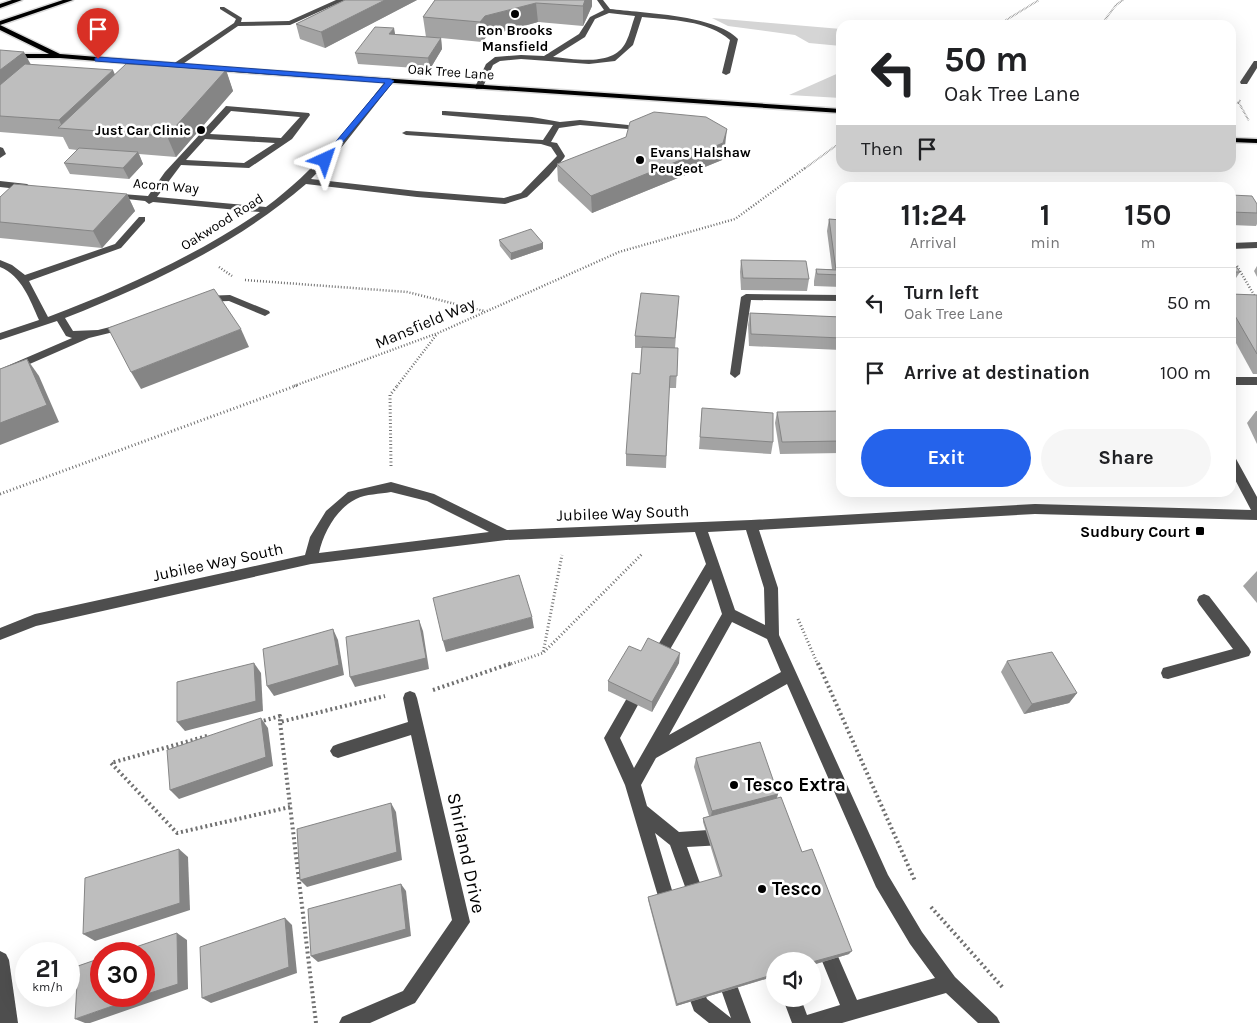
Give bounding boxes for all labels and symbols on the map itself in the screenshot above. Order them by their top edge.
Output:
pin [77,8,119,59]
marker: Ron Brooks Mansfield [509,8,521,20]
place label: Ron Brooks Mansfield [477,22,553,55]
street label: Oak Tree Lane [407,60,495,84]
place label: Just Car Clinic [95,122,191,139]
marker: Just Car Clinic [195,124,207,136]
position arrow [298,133,350,185]
place label: Evans Halshaw Peugeot [650,144,751,177]
marker: Evans Halshaw Peugeot [634,154,646,166]
street label: Acorn Way [132,175,200,197]
street label: Oakwood Road [178,190,266,254]
street label: Mansfield Way [372,293,478,353]
street label: Jubilee Way South [556,501,690,525]
place label: Sudbury Court [1080,522,1190,541]
marker: Sudbury Court [1194,525,1206,537]
street label: Jubilee Way South [151,539,285,585]
place label: Tesco Extra [744,774,846,796]
marker: Tesco Extra [728,779,740,791]
street label: Shirland Drive [442,791,490,915]
place label: Tesco [772,878,821,900]
marker: Tesco [756,883,768,895]
speed limit sign: 30 [90,942,155,1007]

